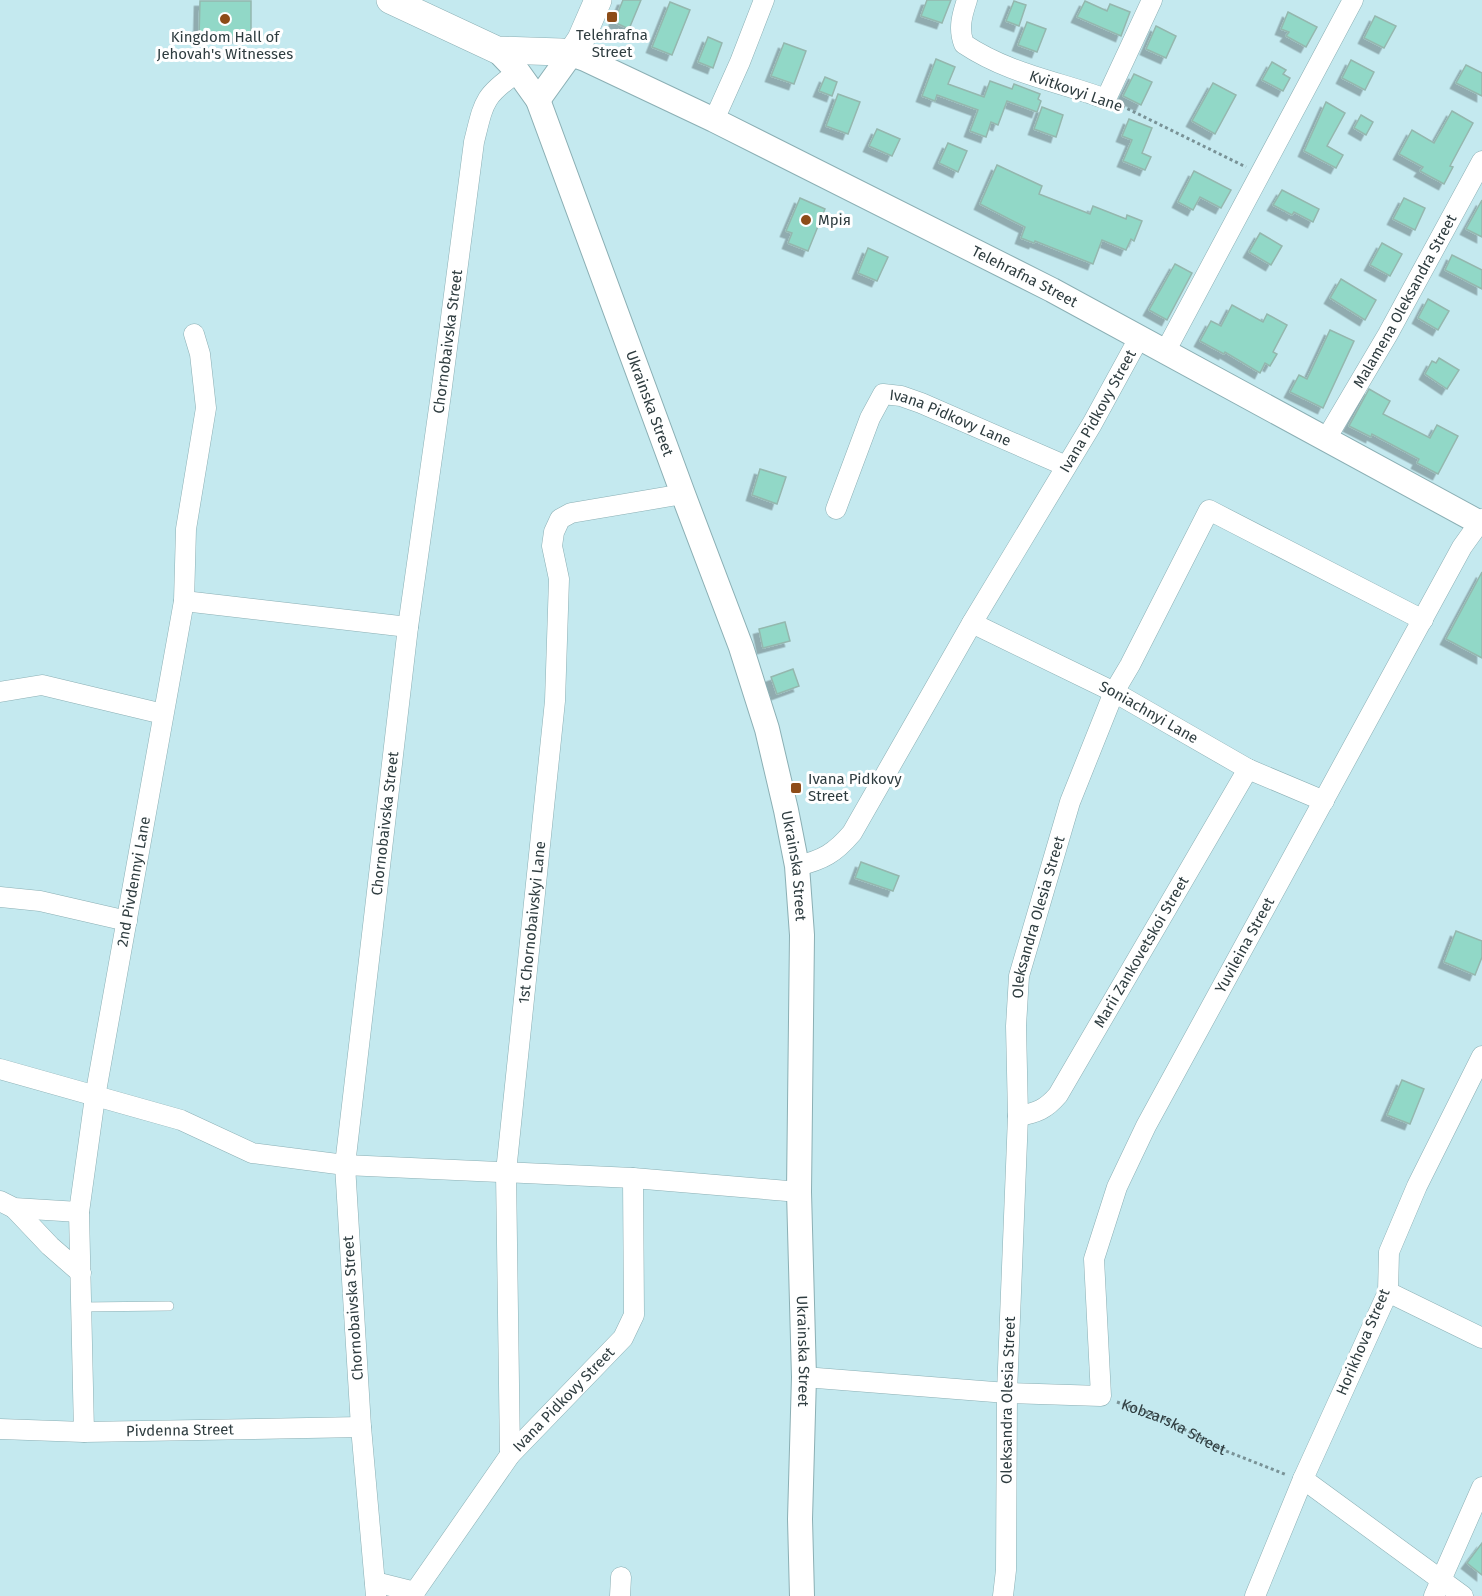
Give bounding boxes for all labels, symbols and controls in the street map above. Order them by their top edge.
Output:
marker: Telehrafna Street [605,10,619,24]
marker: Kingdom Hall of Jehovah's Witnesses [218,12,232,26]
place label: Telehrafna Street [576,26,648,61]
place label: Kingdom Hall of Jehovah's Witnesses [157,28,293,63]
street label: Kvitkovyi Lane [1027,67,1125,115]
place label: Мрія [818,211,851,229]
street label: Malamena Oleksandra Street [1349,211,1461,391]
marker: Мрія [799,213,813,227]
street label: Telehrafna Street [969,242,1081,311]
street label: Chornobaivska Street [429,268,466,415]
street label: Ivana Pidkovy Street [1056,346,1140,476]
street label: Ukrainska Street [622,348,678,459]
street label: Ivana Pidkovy Lane [888,386,1014,450]
street label: Soniachnyi Lane [1096,677,1201,747]
street label: Chornobaivska Street [368,750,402,897]
place label: Ivana Pidkovy Street [808,770,902,805]
marker: Ivana Pidkovy Street [789,781,803,795]
street label: Ukrainska Street [777,809,810,922]
street label: 2nd Pivdennyi Lane [113,815,154,948]
street label: Oleksandra Olesia Street [1009,833,1069,999]
street label: 1st Chornobaivskyi Lane [515,840,549,1005]
street label: Marii Zankovetskoi Street [1090,873,1193,1031]
street label: Yuvileina Street [1211,894,1278,996]
street label: Chornobaivska Street [339,1235,367,1381]
street label: Horikhova Street [1332,1285,1394,1398]
street label: Ukrainska Street [793,1295,813,1408]
street label: Oleksandra Olesia Street [997,1315,1019,1484]
street label: Ivana Pidkovy Street [509,1343,619,1455]
street label: Kobzarska Street [1119,1395,1229,1459]
street label: Pivdenna Street [126,1420,235,1440]

